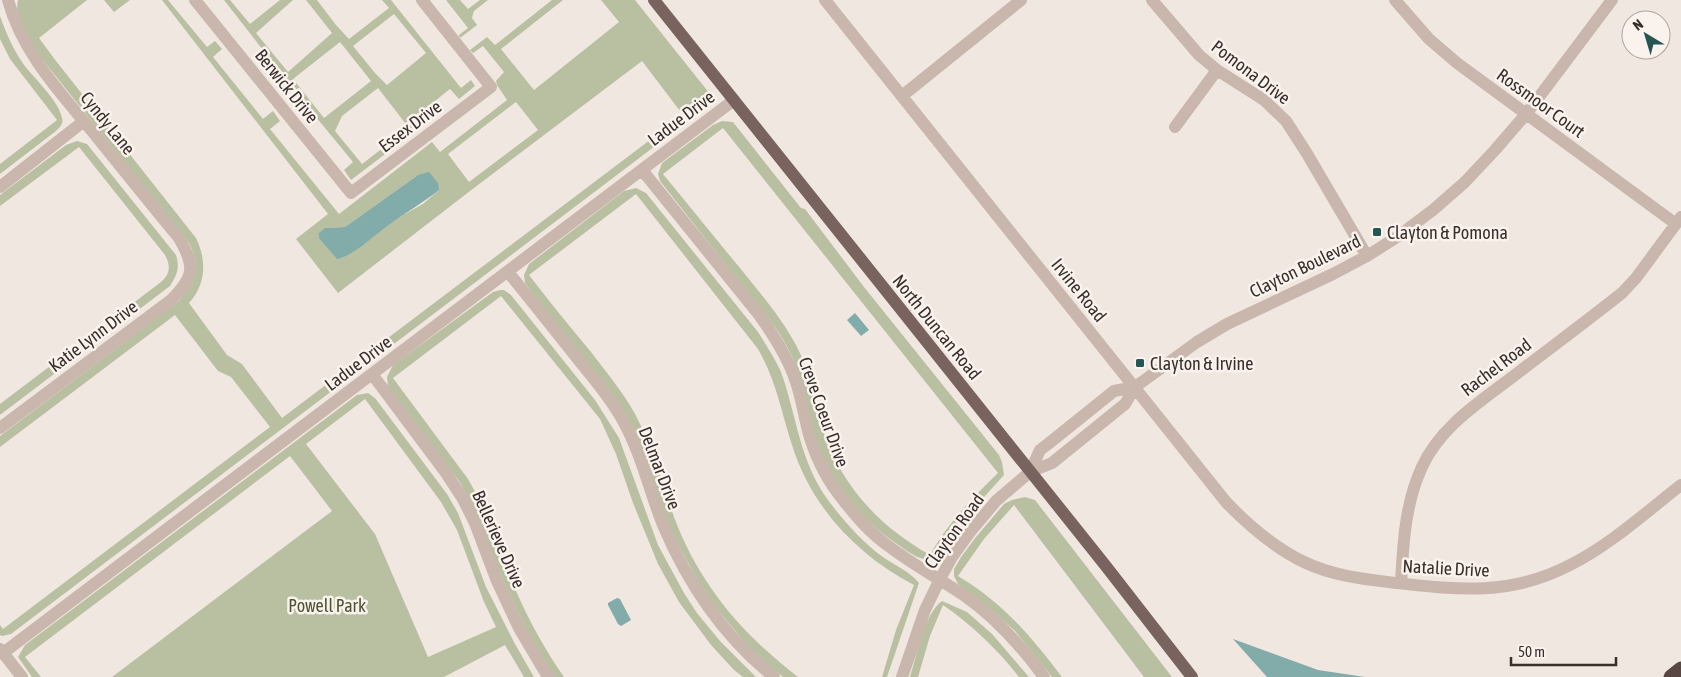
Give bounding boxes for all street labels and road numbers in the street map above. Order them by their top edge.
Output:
street label: Pomona Drive [1208,36,1294,108]
street label: Berwick Drive [251,45,323,127]
street label: Rossmoor Court [1493,64,1589,142]
street label: Ladue Drive [643,86,719,150]
street label: Cyndy Lane [76,87,140,159]
street label: Essex Drive [375,96,445,156]
street label: Clayton Boulevard [1246,230,1364,302]
street label: Irvine Road [1047,254,1111,326]
street label: North Duncan Road [888,270,986,384]
street label: Katie Lynn Drive [45,296,141,376]
street label: Ladue Drive [320,331,396,395]
street label: Rachel Road [1457,334,1535,400]
street label: Creve Coeur Drive [794,354,854,470]
street label: Delmar Drive [635,424,685,512]
street label: Bellerieve Drive [468,487,530,591]
street label: Clayton Road [920,489,988,573]
street label: Natalie Drive [1402,555,1490,581]

